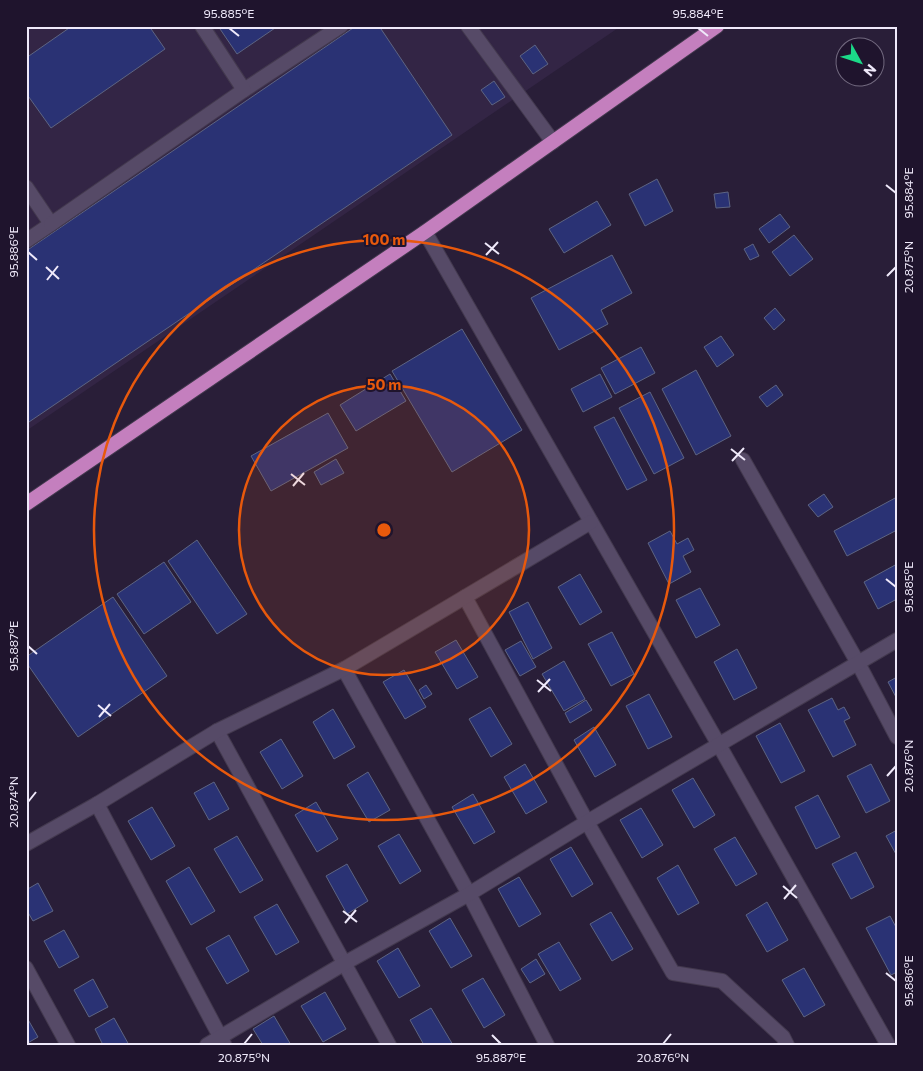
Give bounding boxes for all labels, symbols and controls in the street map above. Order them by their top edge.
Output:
text: 95.885°E [204,6,254,20]
text: 95.884°E [672,6,724,20]
north arrow [836,38,886,88]
text: N [860,61,880,80]
text: 95.884°E [901,167,915,219]
text: 95.886°E [6,226,20,278]
text: 100 m [363,230,405,248]
text: 20.875°N [901,241,915,293]
text: 50 m [367,375,401,393]
centre of rings [375,521,393,539]
text: 95.885°E [901,562,915,612]
text: 95.887°E [6,621,20,671]
text: 20.876°N [901,740,915,792]
text: 20.874°N [6,776,20,828]
text: 95.886°E [901,955,915,1007]
text: 20.875°N [218,1050,270,1064]
text: 95.887°E [476,1050,526,1064]
text: 20.876°N [637,1050,689,1064]

